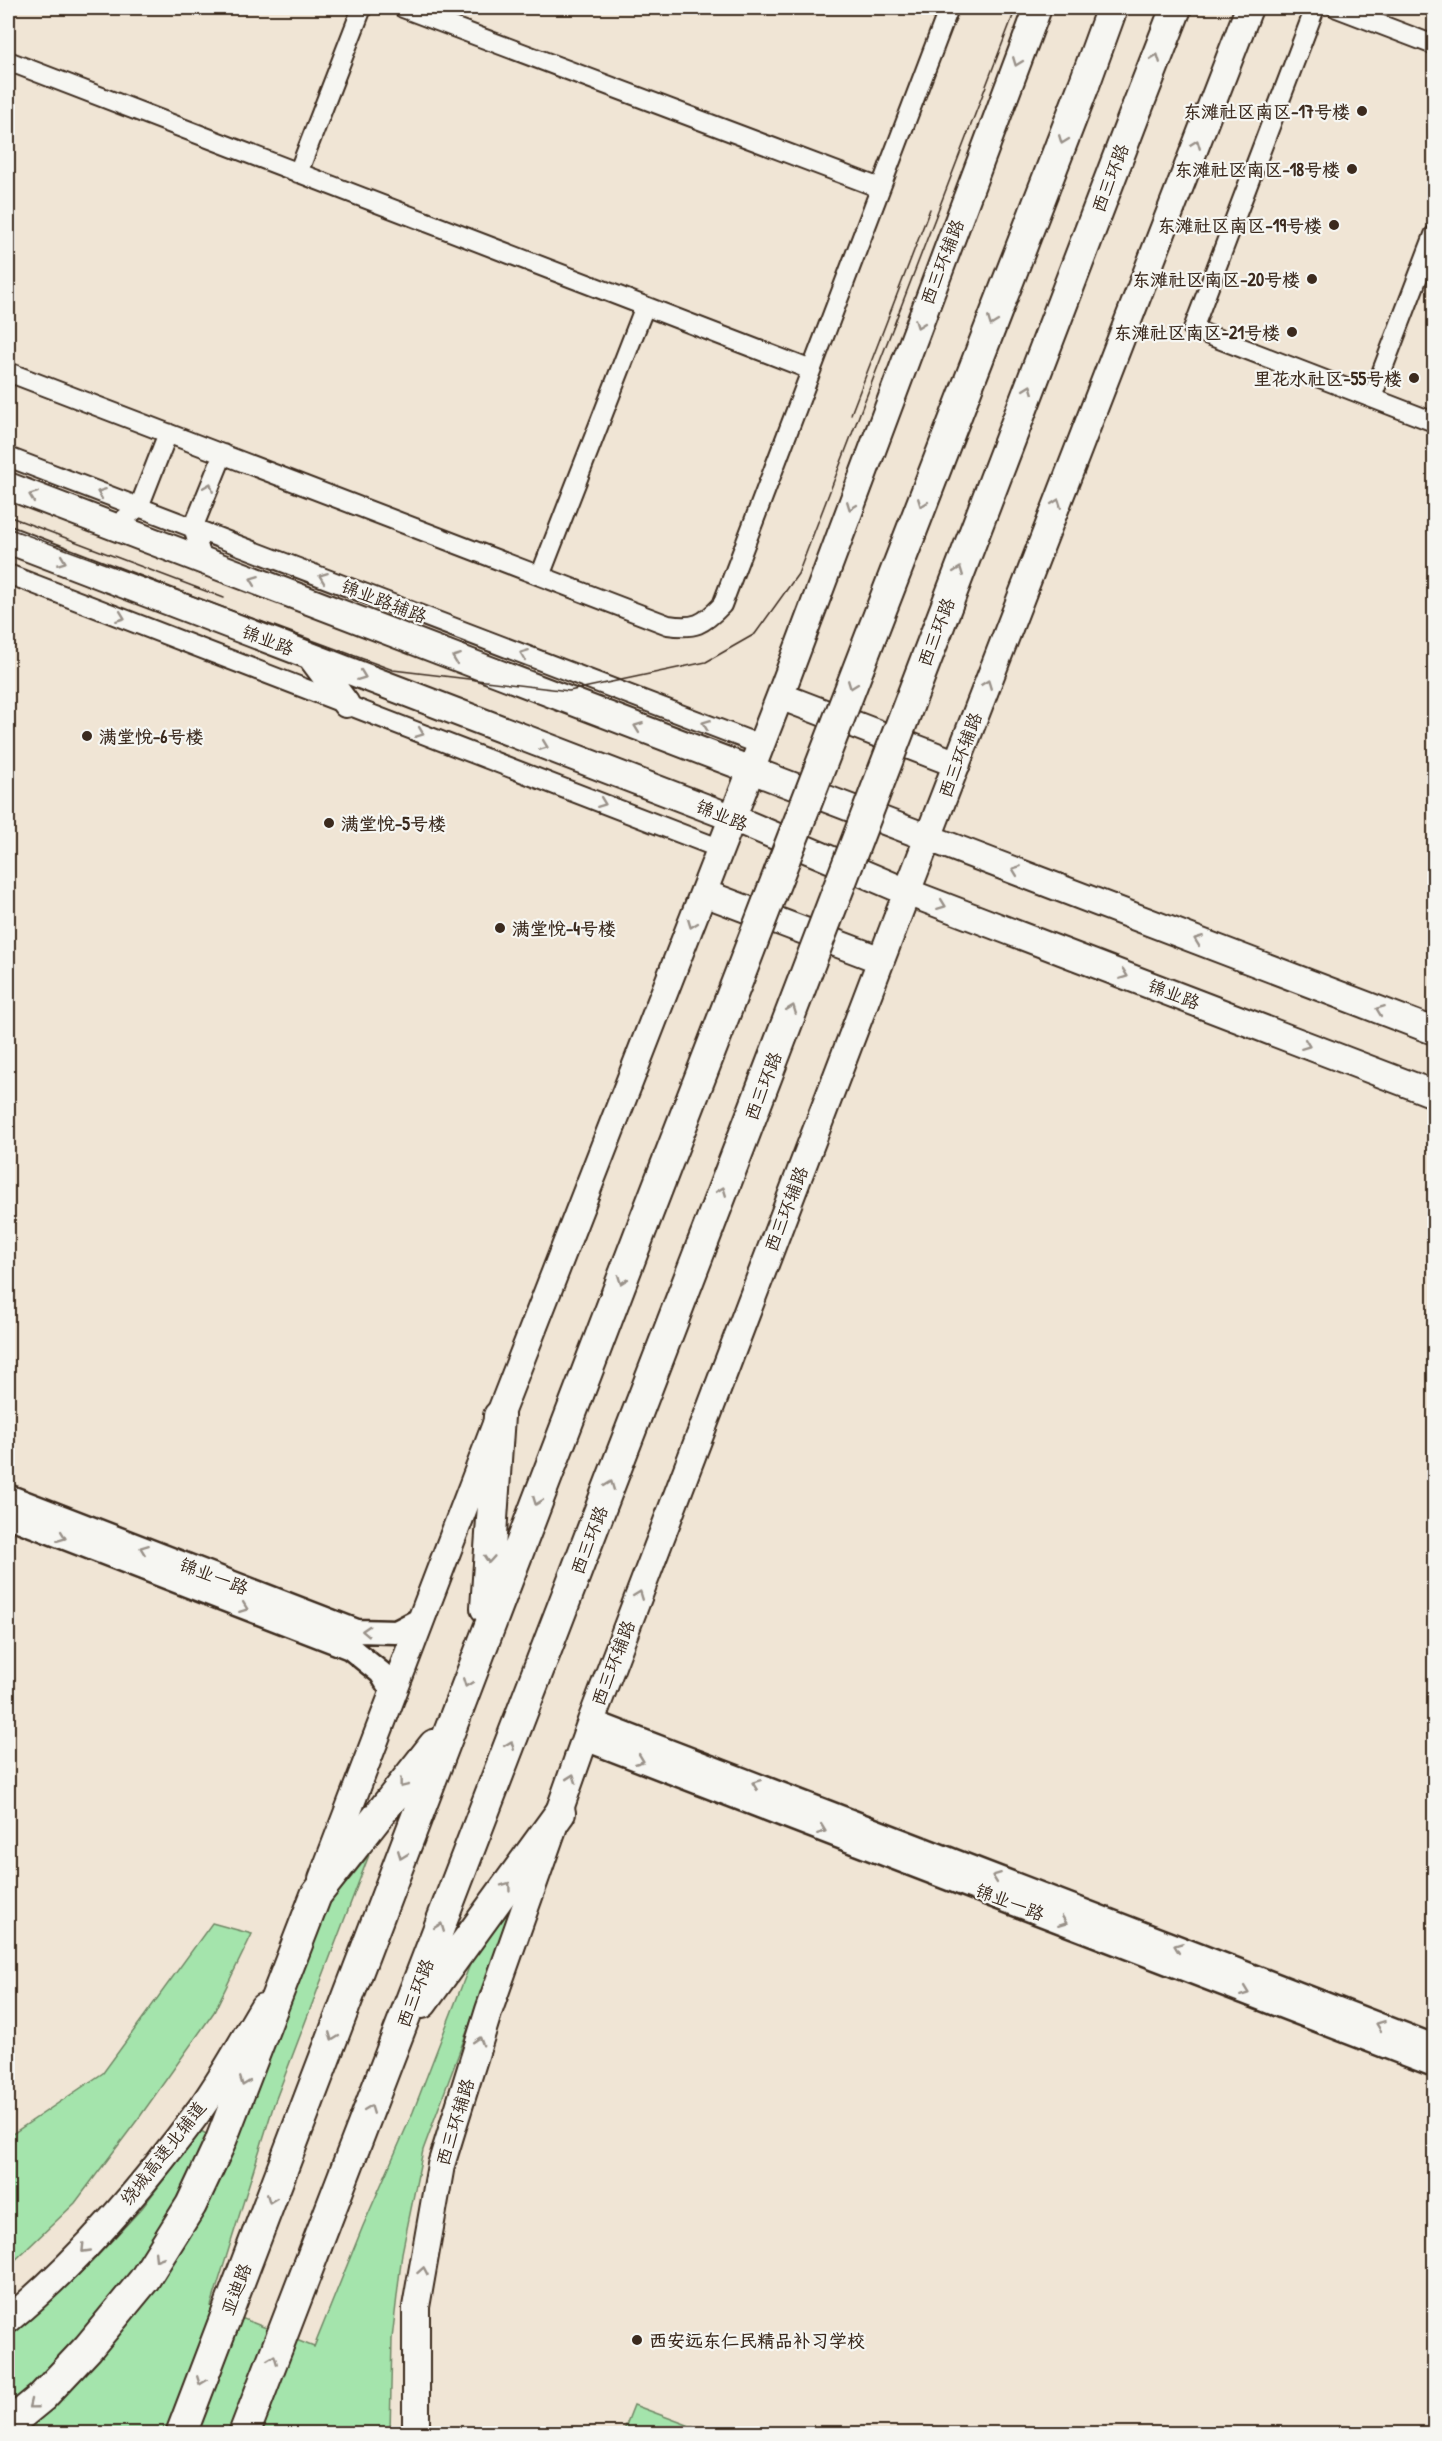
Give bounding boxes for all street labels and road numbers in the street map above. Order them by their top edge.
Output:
street label: 西三环路 [1085,140,1135,216]
street label: 西三环辅路 [914,216,970,308]
street label: 锦业路辅路 [338,573,430,629]
street label: 西三环路 [911,594,961,670]
street label: 锦业路 [238,619,298,661]
street label: 西三环辅路 [932,709,988,801]
street label: 锦业路 [692,793,752,837]
street label: 锦业路 [1144,973,1204,1015]
street label: 西三环路 [738,1048,788,1124]
street label: 西三环辅路 [758,1163,814,1255]
street label: 西三环路 [564,1502,614,1578]
street label: 锦业一路 [176,1551,252,1601]
street label: 西三环辅路 [585,1617,641,1709]
street label: 锦业一路 [972,1877,1048,1927]
street label: 西三环路 [390,1955,440,2031]
street label: 西三环辅路 [430,2075,480,2169]
street label: 绕城高速北辅道 [114,2096,212,2210]
street label: 亚迪路 [215,2259,257,2319]

